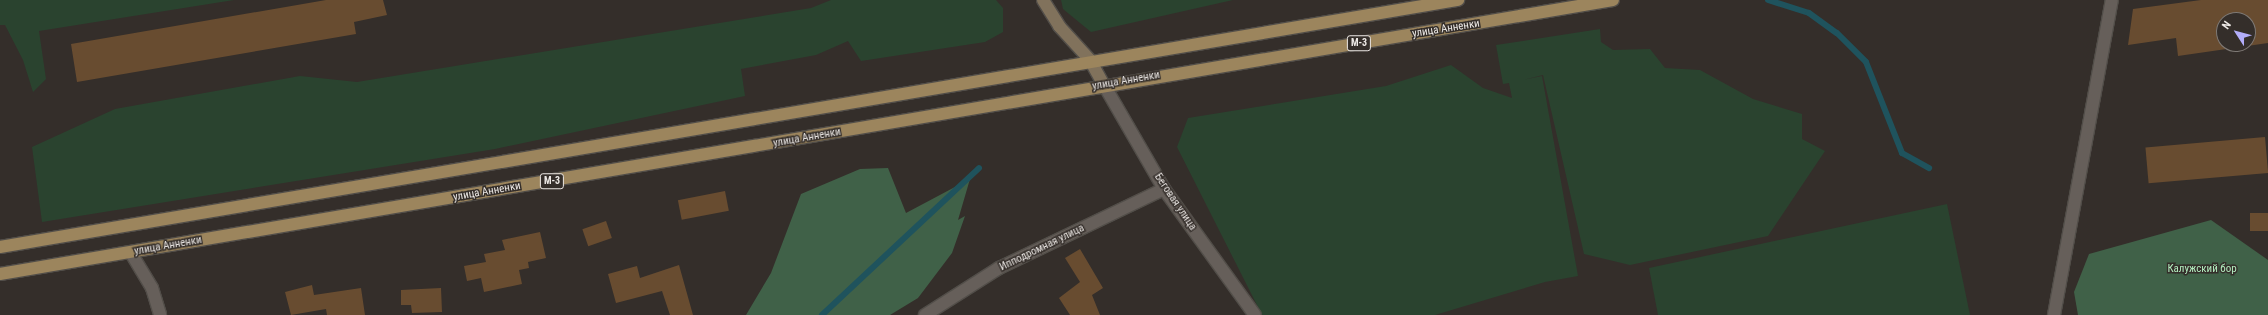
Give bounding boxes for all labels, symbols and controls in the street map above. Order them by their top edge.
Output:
north arrow [2216,12,2256,52]
street label: улица Анненки [1411,17,1481,41]
text: N [2219,19,2234,32]
road number: М-3 [1346,35,1372,51]
street label: улица Анненки [1091,69,1161,93]
street label: улица Анненки [772,126,842,150]
street label: Беговая улица [1151,171,1199,233]
road number: М-3 [539,173,565,189]
street label: улица Анненки [452,180,522,204]
street label: Ипподромная улица [998,222,1086,274]
street label: улица Анненки [133,234,203,258]
park label: Калужский бор [2167,262,2237,276]

